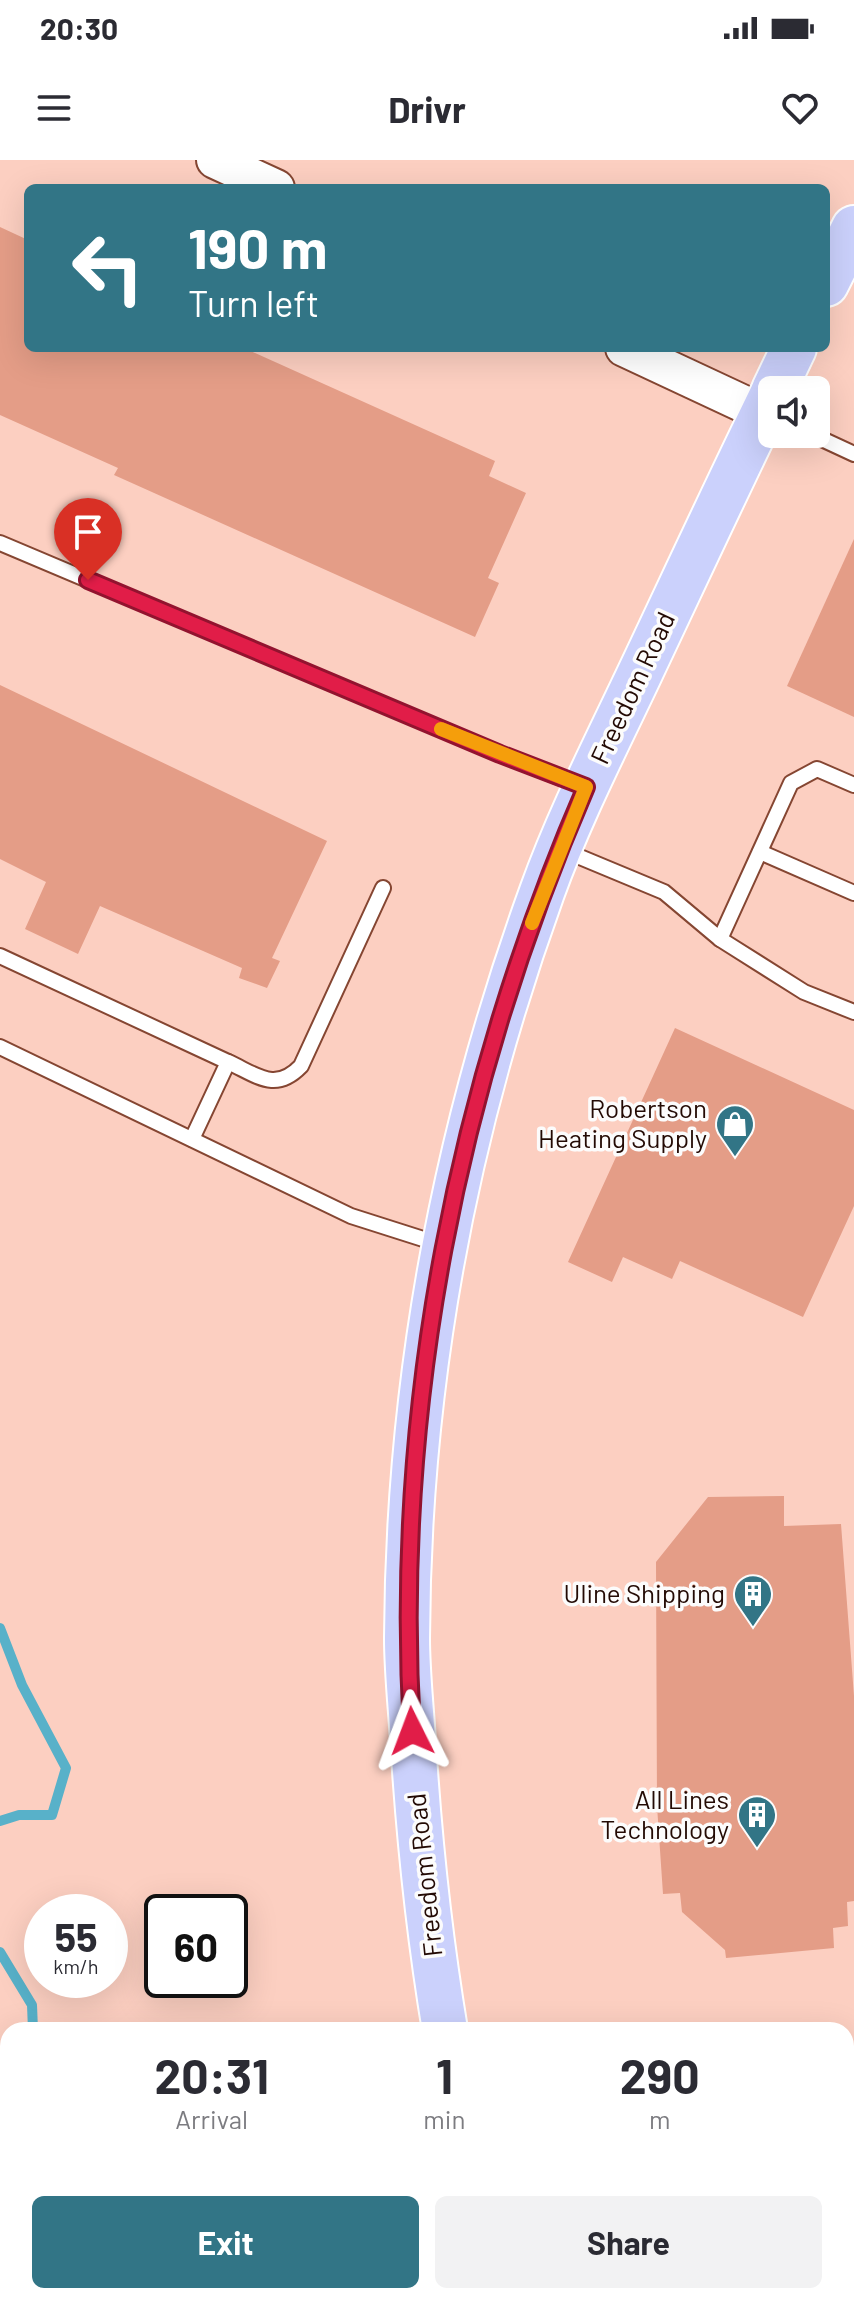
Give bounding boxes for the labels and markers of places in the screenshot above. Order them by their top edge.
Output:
pin [54,498,122,580]
place label: Robertson Heating Supply [538,1092,707,1153]
shop icon: Robertson Heating Supply [714,1103,756,1158]
building icon: Uline Shipping [732,1573,774,1628]
place label: Uline Shipping [564,1577,725,1608]
place label: All Lines Technology [601,1783,729,1844]
building icon: All Lines Technology [736,1794,778,1849]

